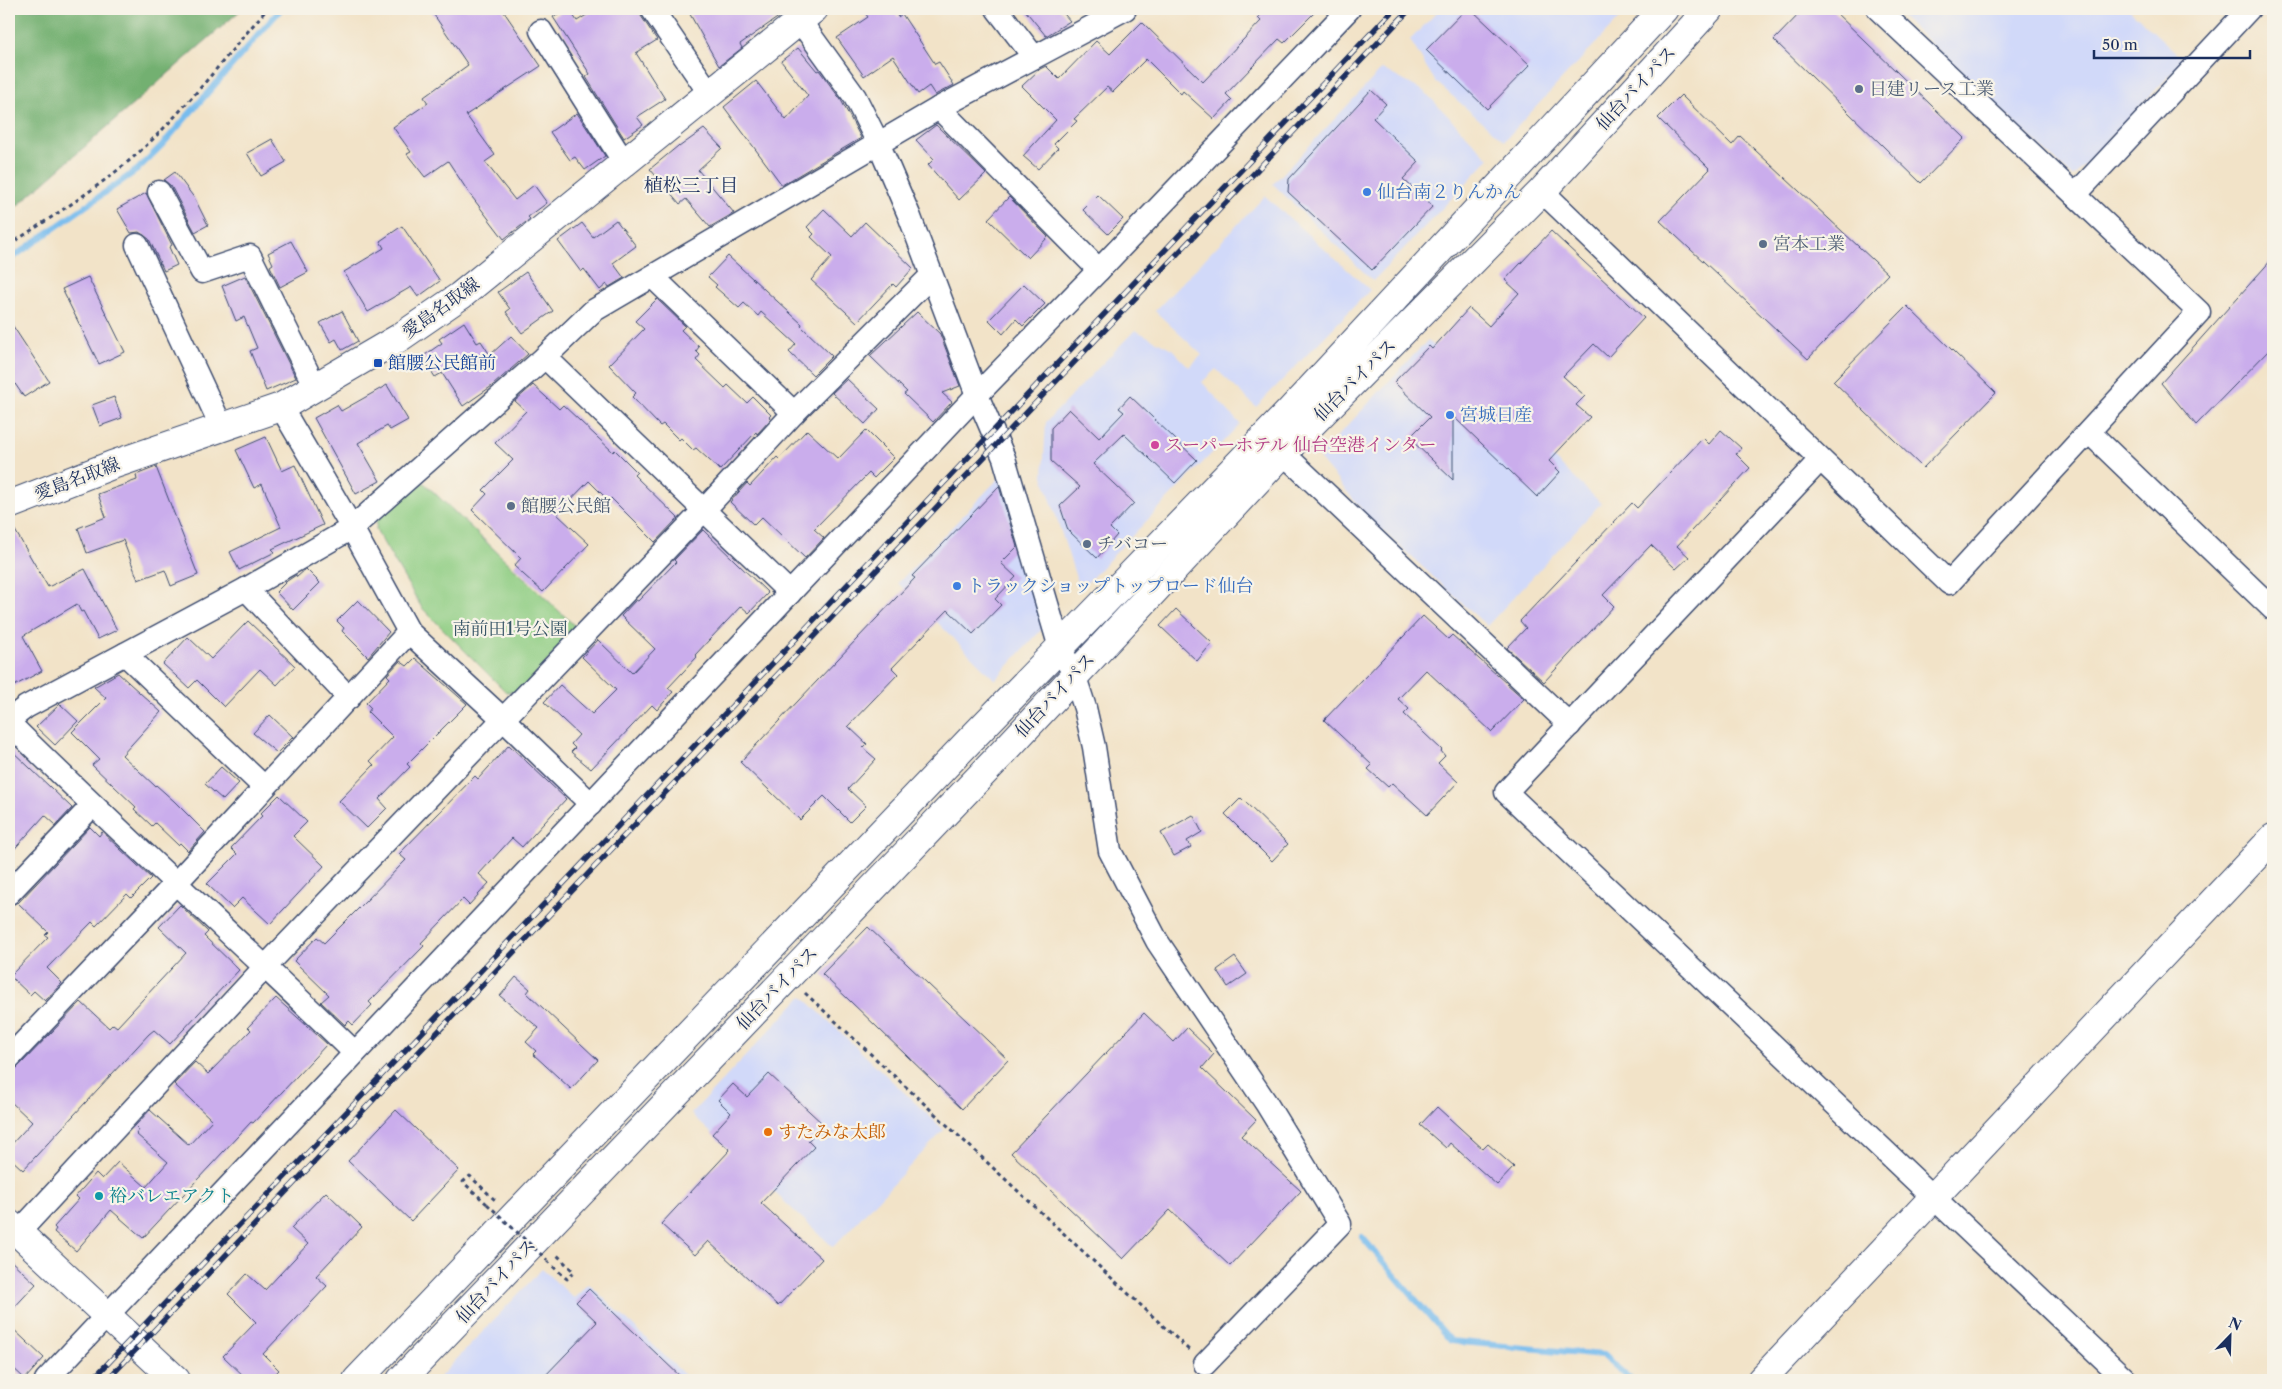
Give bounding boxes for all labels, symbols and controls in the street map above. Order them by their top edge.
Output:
scale bar [2094,28,2251,60]
text: 50 m [2102,35,2138,54]
street label: 仙台バイパス [1591,41,1681,135]
place label: 日建リース工業 [1869,78,1994,100]
marker: 日建リース工業 [1853,83,1865,95]
district label: 植松三丁目 [643,174,739,197]
place label: 仙台南２りんかん [1377,181,1521,203]
marker: 仙台南２りんかん [1361,186,1373,198]
place label: 宮本工業 [1773,233,1845,255]
marker: 宮本工業 [1757,238,1769,250]
street label: 愛島名取線 [398,273,484,343]
street label: 仙台バイパス [1309,334,1401,426]
place label: 館腰公民館前 [388,352,496,374]
marker: 館腰公民館前 [372,357,384,369]
place label: 宮城日産 [1460,404,1532,426]
marker: 宮城日産 [1444,409,1456,421]
place label: スーパーホテル 仙台空港インター [1165,434,1436,456]
marker: スーパーホテル 仙台空港インター [1149,439,1161,451]
street label: 愛島名取線 [31,453,123,505]
place label: 館腰公民館 [521,495,611,517]
marker: 館腰公民館 [505,500,517,512]
place label: チバコー [1097,533,1168,555]
marker: チバコー [1081,538,1093,550]
place label: トラックショップトップロード仙台 [967,575,1254,597]
marker: トラックショップトップロード仙台 [951,580,963,592]
park label: 南前田1号公園 [452,618,568,640]
street label: 仙台バイパス [1010,648,1100,742]
street label: 仙台バイパス [732,942,822,1034]
place label: すたみな太郎 [778,1121,886,1143]
marker: すたみな太郎 [762,1126,774,1138]
place label: 裕バレエアクト [109,1185,234,1207]
marker: 裕バレエアクト [93,1190,105,1202]
street label: 仙台バイパス [451,1234,541,1328]
north arrow [2204,1312,2254,1362]
text: N [2226,1313,2244,1335]

